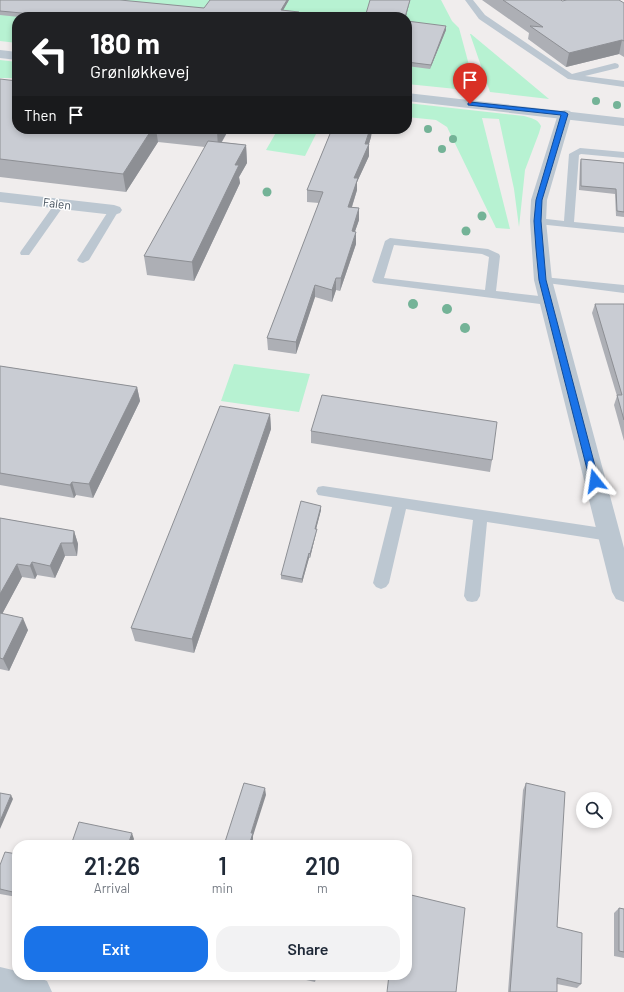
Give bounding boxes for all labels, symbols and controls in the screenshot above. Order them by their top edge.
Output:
text: 180 m [90,26,160,60]
icon: left [24,28,76,80]
text: Grønløkkevej [90,60,190,82]
pin [453,63,487,104]
icon: arrive [459,69,481,91]
icon: arrive [65,104,87,126]
text: Then [24,106,57,124]
street label: Falen [42,194,72,212]
position arrow [574,460,616,502]
map controls [576,792,612,828]
button: search [576,792,612,828]
text: 21:26 [84,851,140,880]
text: 1 [218,851,227,880]
text: 210 [305,851,340,880]
text: Arrival [94,880,130,896]
text: min [212,880,233,896]
text: m [317,880,328,896]
button: Exit [24,926,208,972]
button: Share [216,926,400,972]

